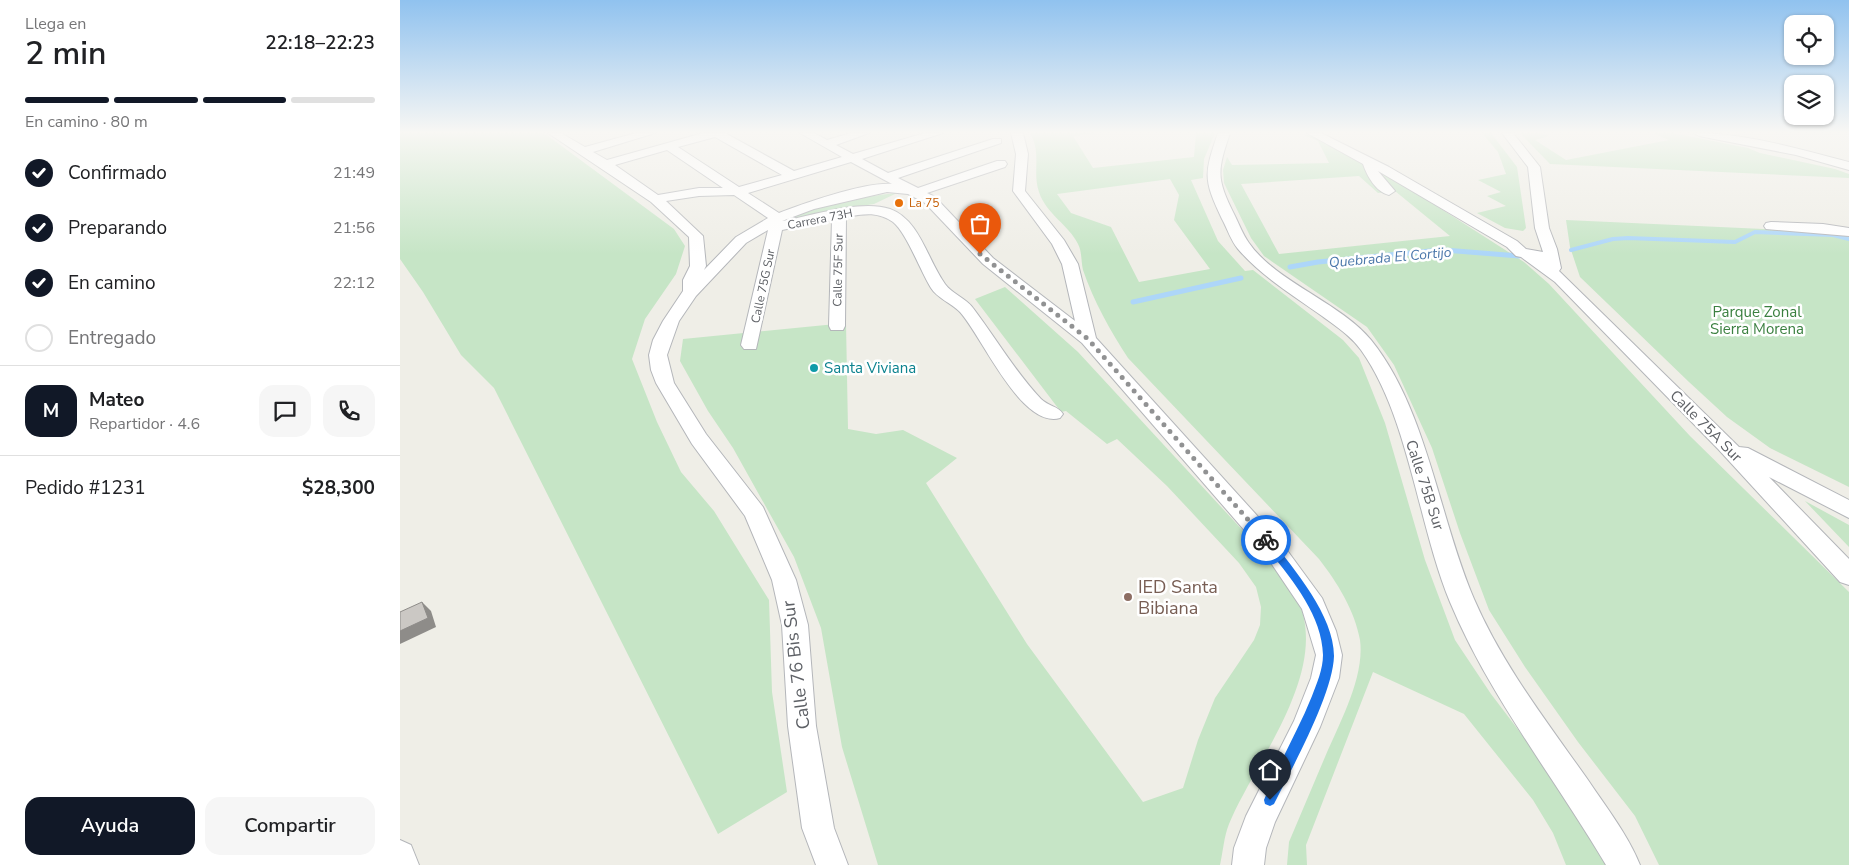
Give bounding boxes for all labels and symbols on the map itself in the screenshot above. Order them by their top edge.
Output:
place label: La 75 [909,195,939,211]
marker: La 75 [893,197,905,209]
pin [959,203,1001,254]
street label: Carrera 73H [786,205,854,233]
street label: Calle 75F Sur [829,233,847,307]
water label: Quebrada El Cortijo [1328,243,1452,272]
street label: Calle 75G Sur [747,247,779,325]
park label: Parque Zonal Sierra Morena [1710,302,1804,339]
place label: Santa Viviana [824,358,916,378]
marker: Santa Viviana [808,362,820,374]
street label: Calle 75A Sur [1666,386,1747,467]
street label: Calle 75B Sur [1401,437,1449,533]
courier [1241,515,1291,565]
place label: IED Santa Bibiana [1138,575,1218,620]
marker: IED Santa Bibiana [1122,591,1134,603]
street label: Calle 76 Bis Sur [776,599,816,731]
pin [1249,749,1291,800]

